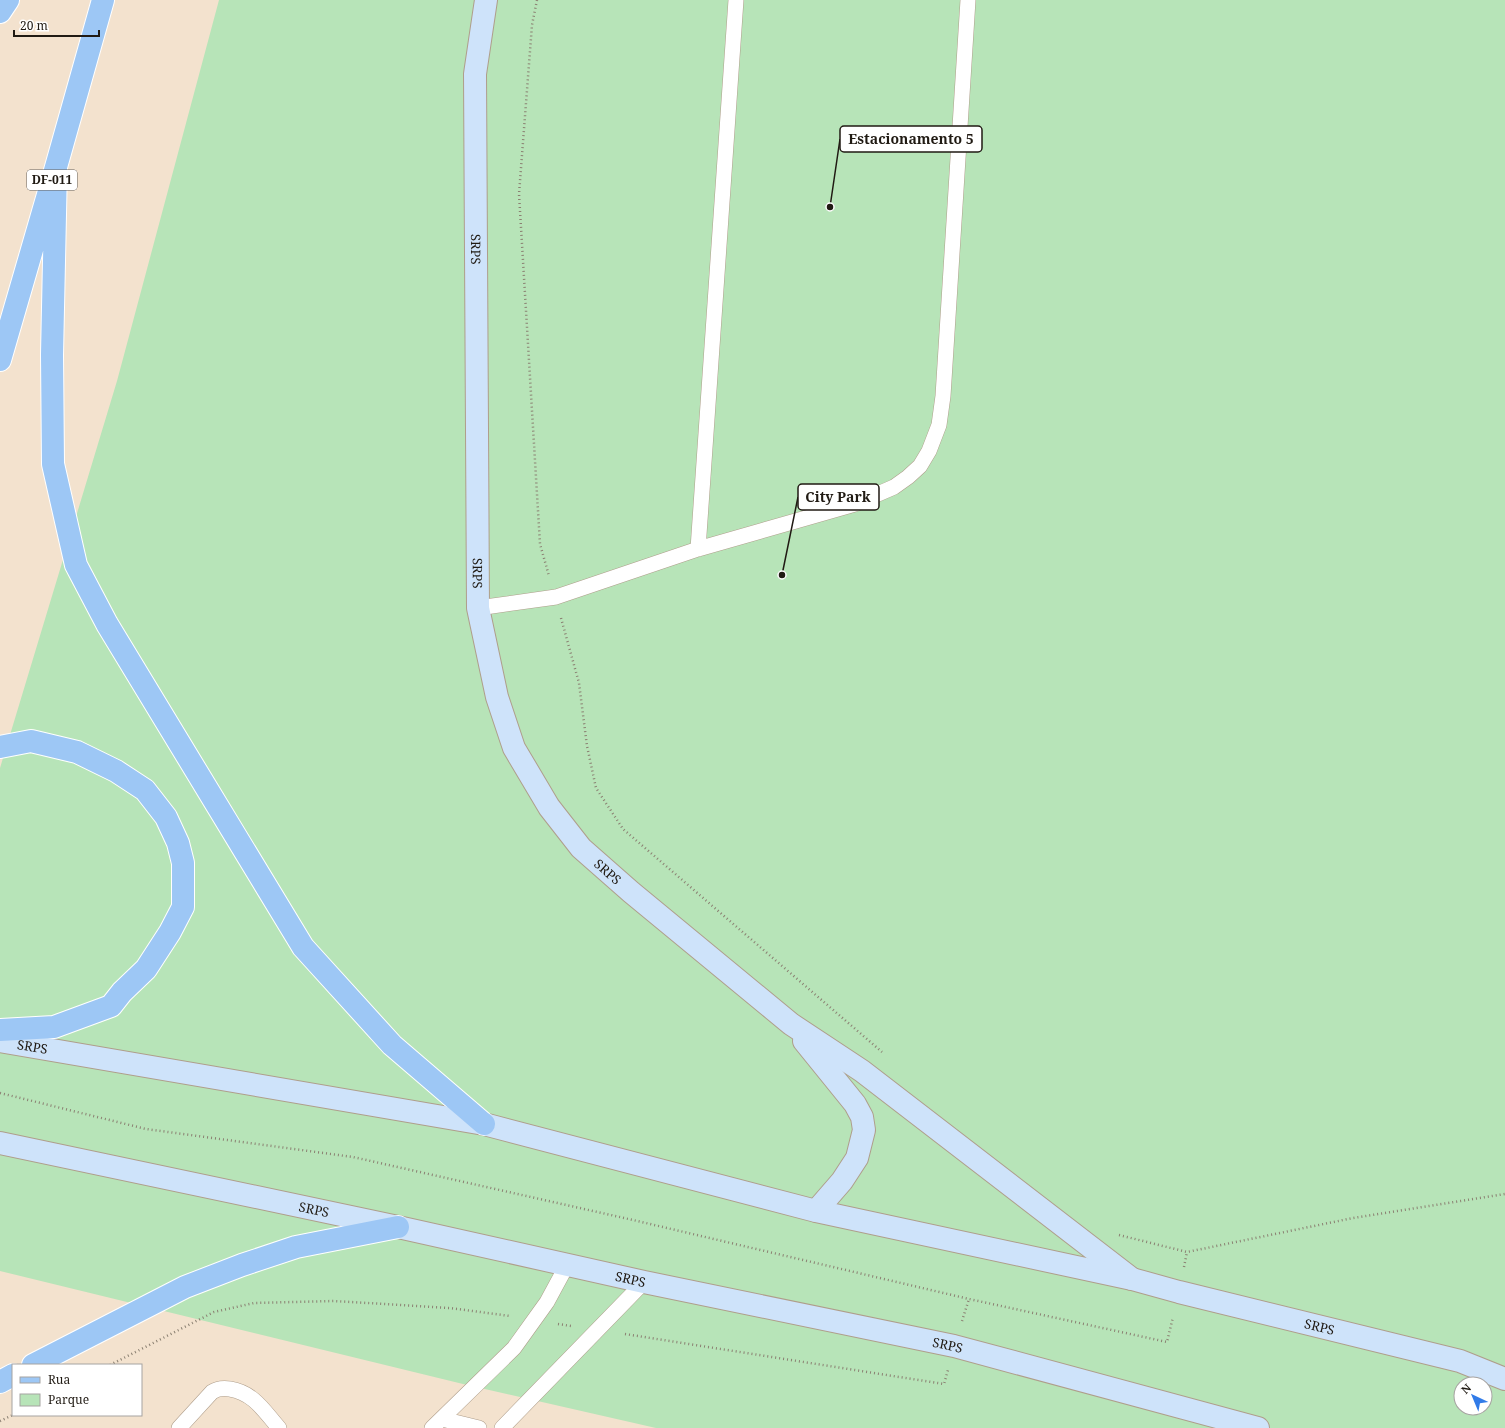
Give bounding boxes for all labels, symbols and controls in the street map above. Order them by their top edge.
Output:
scale bar [14,12,99,38]
text: 20 m [20,17,48,34]
callout: Estacionamento 5 [840,126,982,152]
text: Estacionamento 5 [848,129,974,148]
road number: DF-011 [27,170,77,190]
street label: SRPS [467,234,485,265]
callout: City Park [798,484,879,510]
text: City Park [805,487,871,506]
street label: SRPS [469,558,487,589]
street label: SRPS [590,855,625,888]
street label: SRPS [16,1035,49,1058]
street label: SRPS [297,1197,331,1221]
street label: SRPS [614,1267,647,1291]
street label: SRPS [1303,1314,1337,1339]
street label: SRPS [931,1333,965,1357]
legend [12,1364,142,1416]
text: Rua [48,1371,70,1388]
north arrow [1453,1376,1493,1416]
text: N [1457,1380,1474,1397]
text: Parque [48,1391,89,1408]

